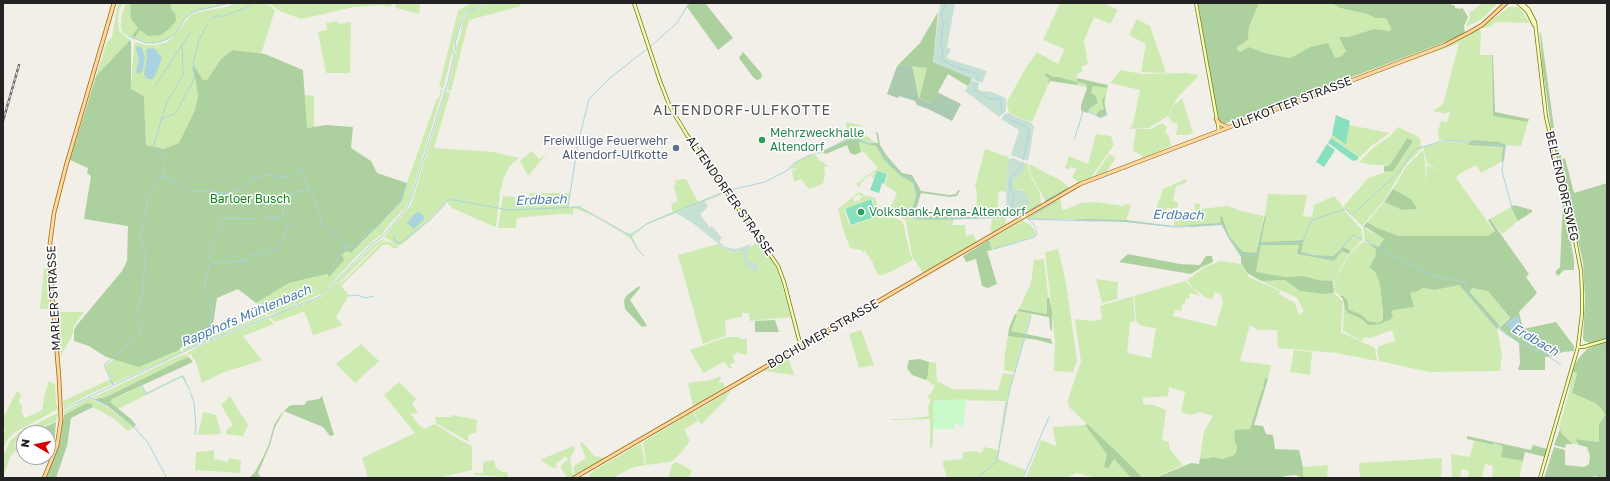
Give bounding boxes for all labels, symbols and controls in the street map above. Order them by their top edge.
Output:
street label: ULFKOTTER STRASSE [1230,74,1354,132]
district label: ALTENDORF-ULFKOTTE [653,103,831,119]
place label: Mehrzweckhalle Altendorf [770,126,864,154]
street label: BELLENDORFSWEG [1542,129,1582,243]
street label: ALTENDORFER STRASSE [683,133,777,259]
place label: Freiwillige Feuerwehr Altendorf-Ulfkotte [543,134,668,162]
marker: Mehrzweckhalle Altendorf [757,135,767,145]
marker: Freiwillige Feuerwehr Altendorf-Ulfkotte [671,143,681,153]
water label: Erdbach [515,191,567,209]
park label: Barloer Busch [210,192,290,206]
place label: Volksbank-Arena-Altendorf [869,205,1026,219]
marker: Volksbank-Arena-Altendorf [856,207,866,217]
water label: Erdbach [1152,207,1204,223]
street label: MARLER STRASSE [44,245,64,351]
water label: Rapphofs Mühlenbach [179,282,313,350]
street label: BOCHUMER STRASSE [765,296,881,372]
water label: Erdbach [1509,320,1561,360]
north arrow [16,425,56,465]
text: N [18,438,32,448]

